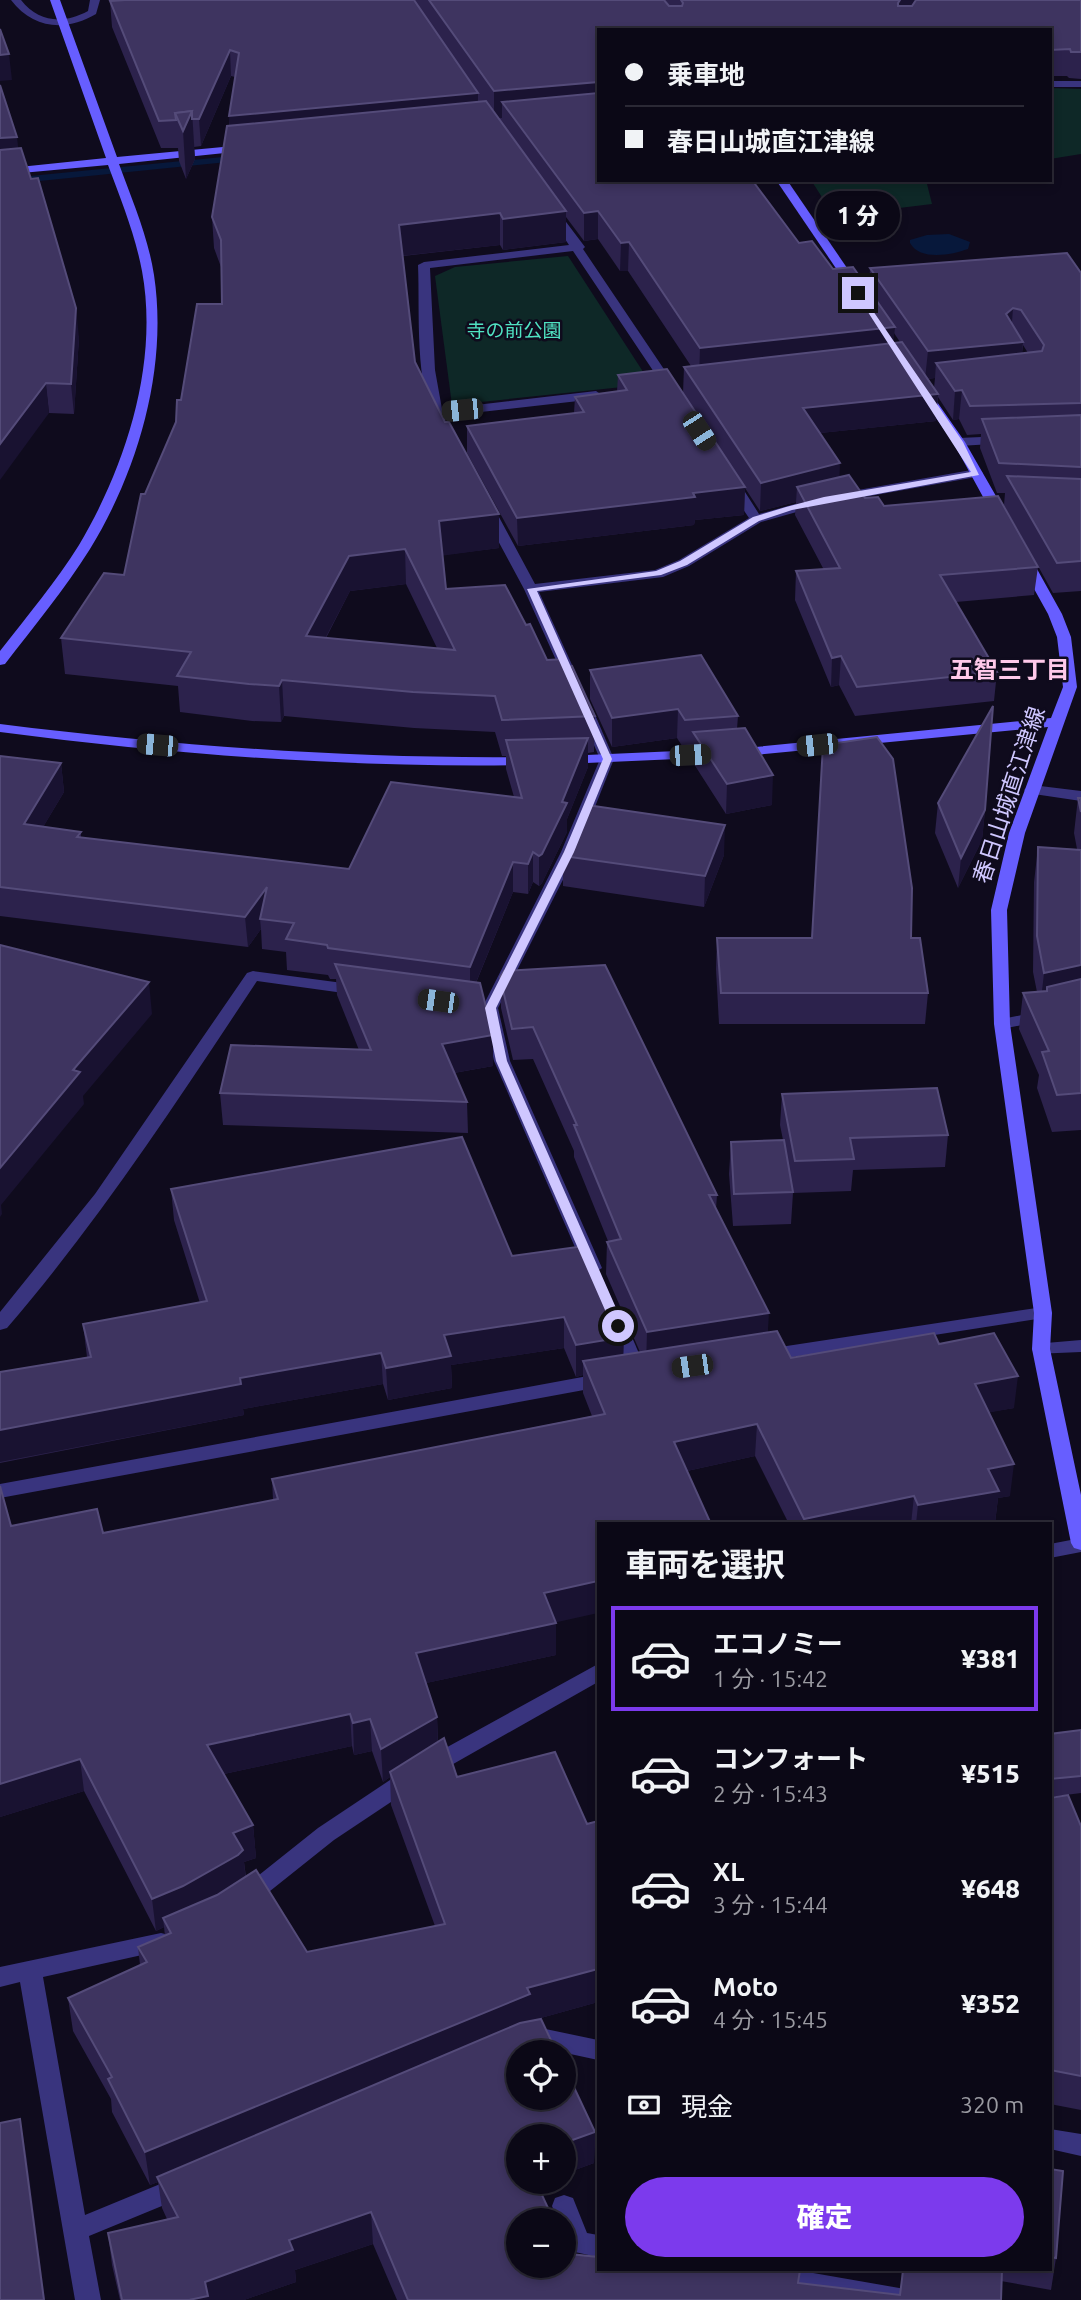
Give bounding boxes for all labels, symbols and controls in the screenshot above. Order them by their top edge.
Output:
text: 乗車地 [667,60,745,89]
text: 春日山城直江津線 [667,127,875,156]
callout: 1 分 [816,191,900,240]
text: 1 分 [837,203,879,228]
route end [842,277,874,309]
park label: 寺の前公園 [466,319,562,341]
car [441,397,484,423]
car [679,408,720,454]
district label: 五智三丁目 [950,656,1070,683]
street label: 春日山城直江津線 [968,703,1049,886]
car [796,732,839,758]
car [136,733,179,757]
car [669,743,712,767]
car [416,988,461,1014]
route start [602,1310,634,1342]
car [670,1353,715,1379]
text: 車両を選択 [625,1546,785,1582]
icon: car [629,1627,692,1690]
text: エコノミー [713,1629,843,1658]
text: ¥381 [961,1644,1020,1673]
text: 1 分 · 15:42 [713,1666,828,1691]
icon: car [629,1742,692,1805]
text: コンフォート [713,1744,868,1773]
text: ¥515 [961,1759,1020,1788]
text: 2 分 · 15:43 [713,1781,828,1806]
icon: car [629,1857,692,1920]
text: XL [713,1857,744,1886]
text: ¥648 [961,1874,1020,1903]
text: 3 分 · 15:44 [713,1892,828,1917]
icon: car [629,1972,692,2035]
text: Moto [713,1972,778,2001]
text: ¥352 [961,1989,1020,2018]
text: 4 分 · 15:45 [713,2007,828,2032]
map controls [506,2040,576,2278]
button: locate [506,2040,576,2110]
icon: cash [625,2086,663,2124]
text: 現金 [681,2092,733,2121]
text: 320 m [960,2092,1024,2117]
button: + [506,2124,576,2194]
button: 確定 [625,2177,1024,2257]
button: − [506,2208,576,2278]

